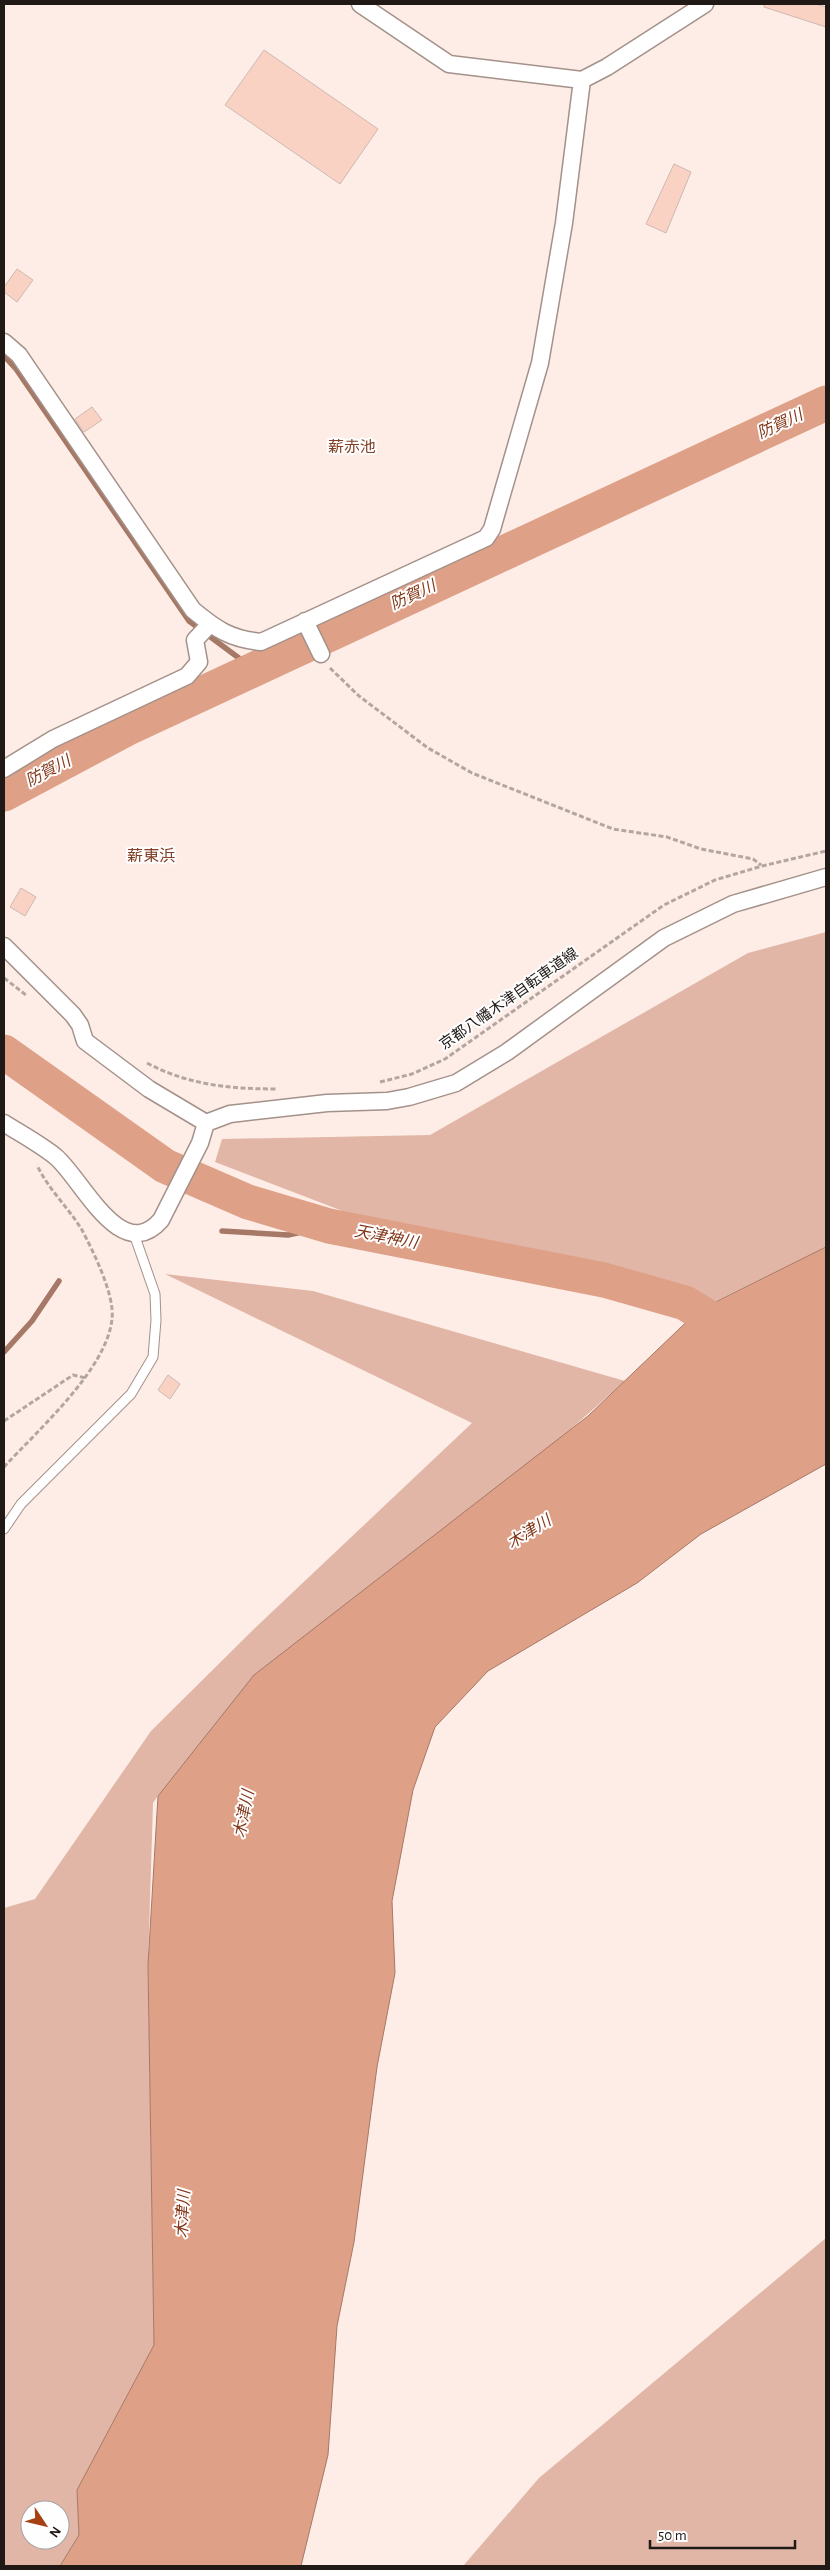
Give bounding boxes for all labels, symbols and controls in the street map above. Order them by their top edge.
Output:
water label: 防賀川 [754,405,807,441]
district label: 薪赤池 [328,439,376,455]
water label: 防賀川 [387,576,440,612]
water label: 防賀川 [23,751,75,789]
district label: 薪東浜 [127,847,175,864]
street label: 京都八幡木津自転車道線 [437,945,581,1052]
water label: 天津神川 [353,1222,421,1251]
water label: 木津川 [504,1511,555,1552]
water label: 木津川 [231,1787,257,1839]
water label: 木津川 [173,2188,192,2238]
north arrow [20,2500,70,2550]
scale bar [650,2518,795,2550]
text: N [46,2524,63,2540]
text: 50 m [658,2528,687,2543]

